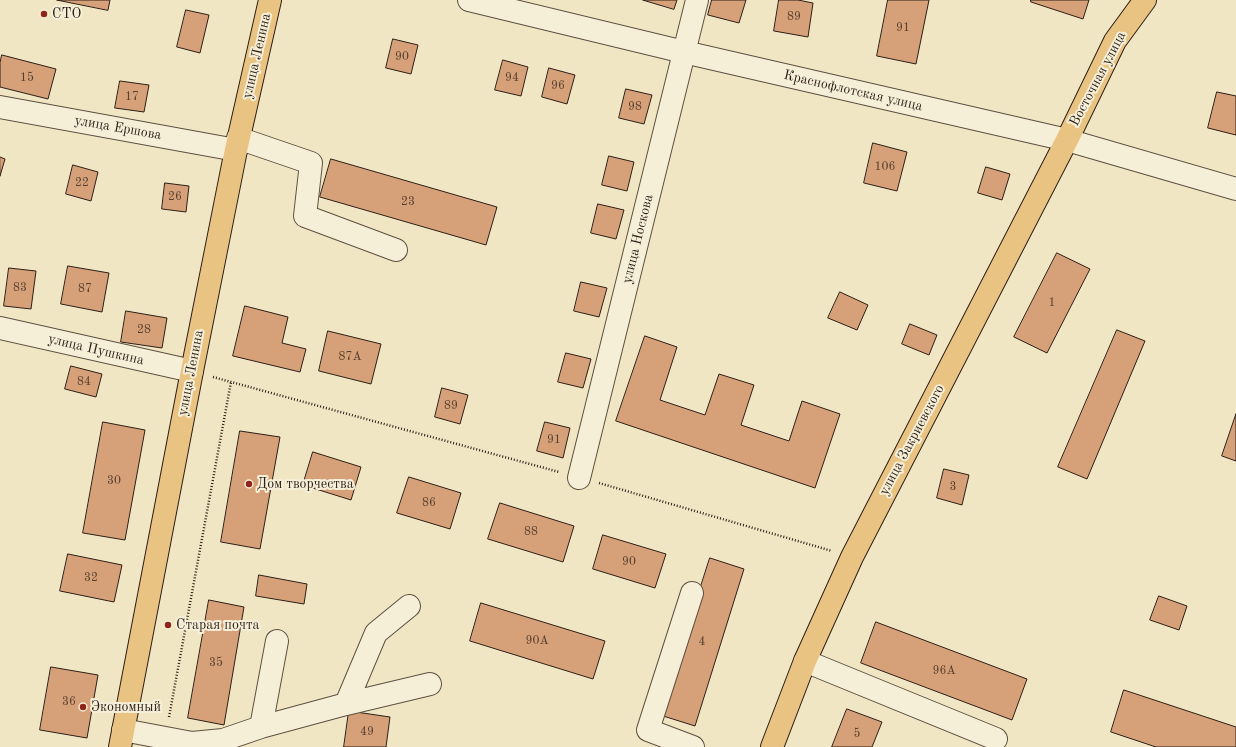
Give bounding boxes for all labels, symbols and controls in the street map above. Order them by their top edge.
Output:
place label: СТО [52,6,81,22]
marker: СТО [39,9,49,19]
house number: 89 [787,10,801,24]
street label: улица Ленина [239,12,275,100]
house number: 91 [896,21,910,35]
street label: Восточная улица [1066,29,1130,129]
house number: 90 [395,50,409,64]
street label: Краснофлотская улица [782,67,924,115]
house number: 15 [20,71,34,85]
house number: 94 [505,71,519,85]
house number: 96 [551,79,565,93]
house number: 17 [125,90,139,104]
house number: 98 [628,100,642,114]
street label: улица Ершова [73,112,163,144]
house number: 106 [875,160,895,174]
house number: 22 [75,176,89,190]
house number: 26 [168,190,182,204]
street label: улица Носкова [619,193,657,285]
house number: 23 [401,195,415,209]
house number: 83 [13,281,27,295]
house number: 87 [78,282,92,296]
house number: 1 [1049,296,1055,310]
house number: 28 [137,323,151,337]
street label: улица Ленина [174,329,208,417]
street label: улица Пушкина [46,331,146,369]
house number: 87А [338,350,362,364]
house number: 84 [77,375,91,389]
street label: улица Закриевского [876,382,948,498]
house number: 89 [444,399,458,413]
house number: 91 [547,433,561,447]
house number: 30 [107,474,121,488]
place label: Дом творчества [257,476,354,492]
marker: Дом творчества [244,479,254,489]
house number: 3 [950,480,956,494]
house number: 86 [422,496,436,510]
house number: 88 [524,525,538,539]
house number: 90 [622,555,636,569]
house number: 32 [84,571,98,585]
place label: Старая почта [176,617,259,633]
marker: Старая почта [163,620,173,630]
house number: 90А [525,634,549,648]
house number: 4 [699,635,705,649]
house number: 35 [209,656,223,670]
house number: 96А [932,664,956,678]
house number: 36 [62,695,76,709]
place label: Экономный [91,699,161,715]
marker: Экономный [78,702,88,712]
house number: 49 [360,725,374,739]
house number: 5 [854,727,860,741]

